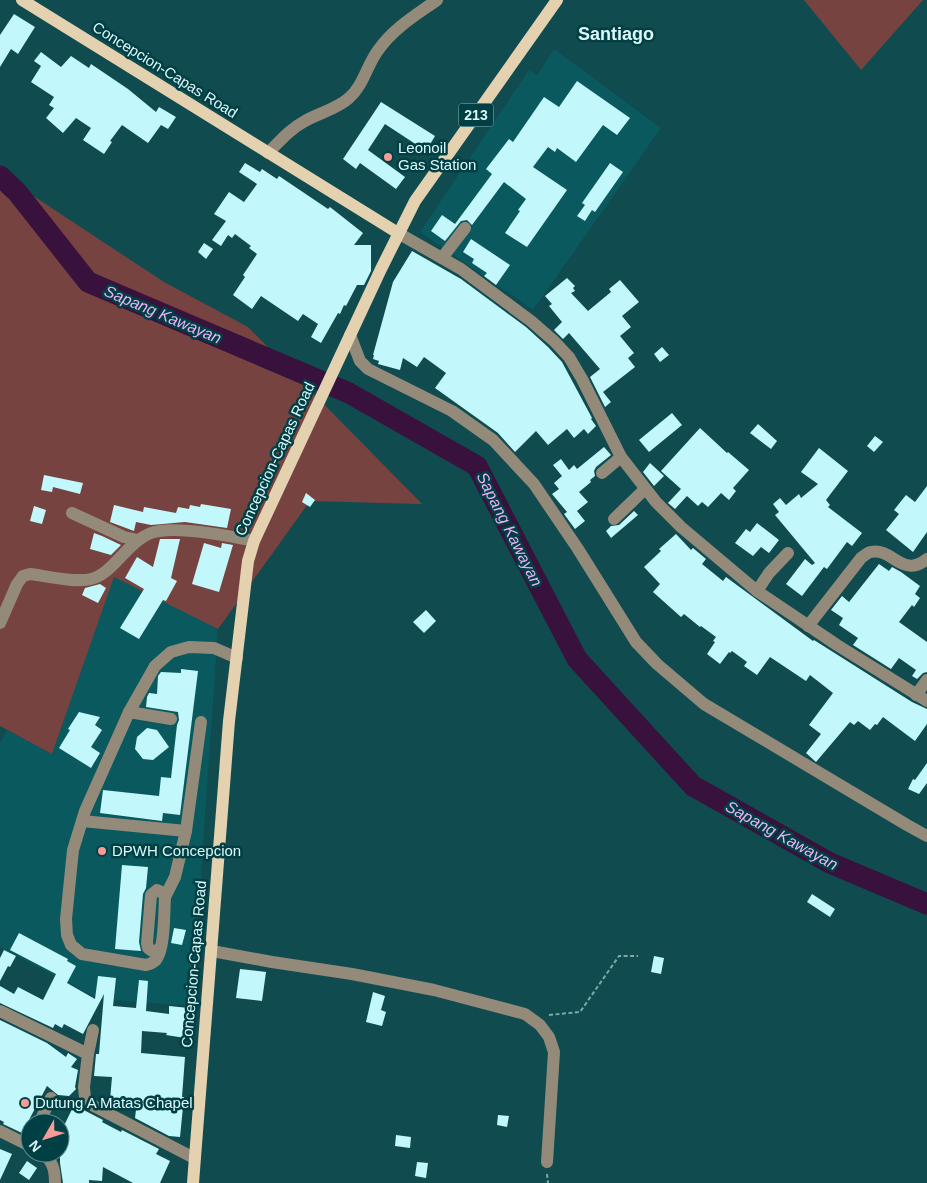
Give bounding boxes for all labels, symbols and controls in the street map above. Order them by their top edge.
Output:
street label: Concepcion-Capas Road [90,18,241,121]
district label: Santiago [578,24,654,44]
road number: 213 [458,104,494,126]
place label: Leonoil Gas Station [398,139,476,173]
marker: Leonoil Gas Station [382,151,394,163]
water label: Sapang Kawayan [102,282,224,347]
street label: Concepcion-Capas Road [231,379,318,538]
water label: Sapang Kawayan [474,469,546,589]
water label: Sapang Kawayan [723,798,841,873]
place label: DPWH Concepcion [112,842,241,859]
marker: DPWH Concepcion [96,845,108,857]
street label: Concepcion-Capas Road [178,880,209,1048]
place label: Dutung A Matas Chapel [35,1094,193,1111]
marker: Dutung A Matas Chapel [19,1097,31,1109]
north arrow [20,1113,70,1163]
text: N [25,1137,44,1155]

